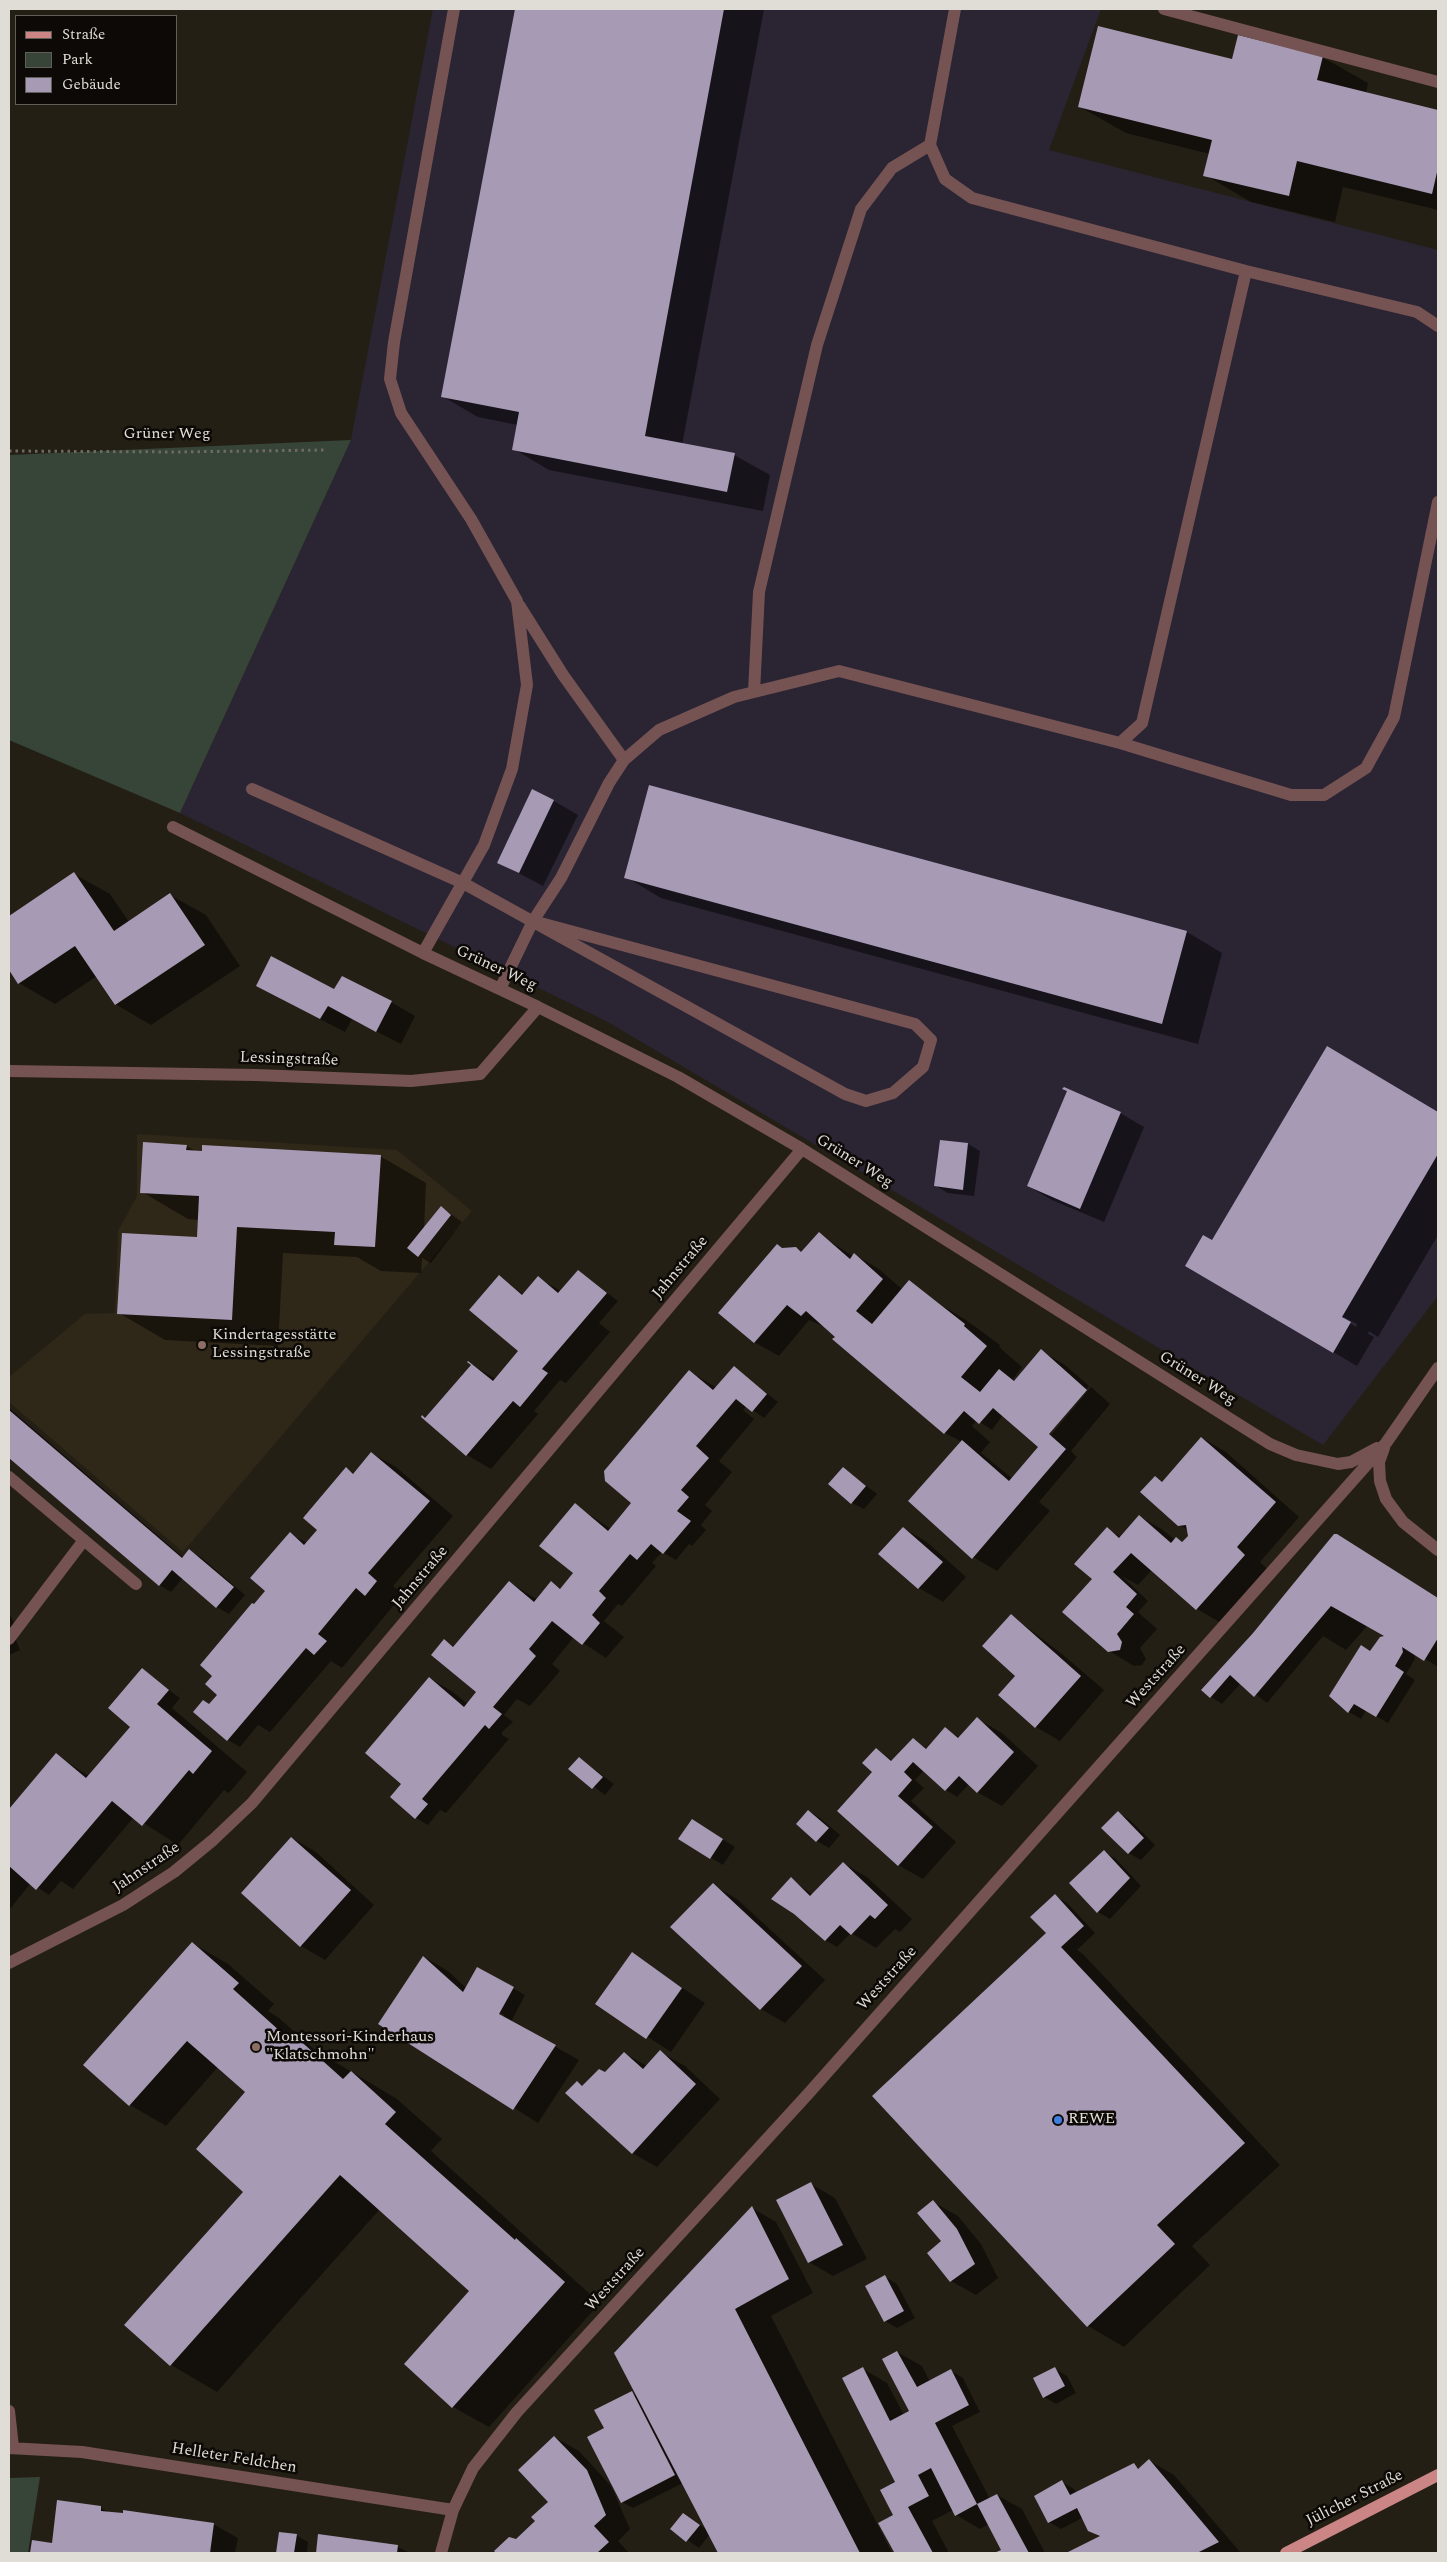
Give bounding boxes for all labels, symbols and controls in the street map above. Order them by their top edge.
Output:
legend [15,15,178,105]
text: Straße [62,23,105,46]
text: Park [62,48,93,71]
text: Gebäude [62,73,121,96]
street label: Grüner Weg [124,425,210,445]
street label: Grüner Weg [453,942,539,996]
street label: Lessingstraße [239,1049,339,1071]
street label: Grüner Weg [812,1131,896,1193]
street label: Jahnstraße [649,1233,713,1303]
place label: Kindertagesstätte Lessingstraße [212,1326,336,1364]
marker: Kindertagesstätte Lessingstraße [196,1339,208,1351]
street label: Grüner Weg [1155,1348,1239,1410]
street label: Jahnstraße [389,1543,453,1613]
street label: Weststraße [1123,1641,1191,1713]
street label: Jahnstraße [110,1839,184,1897]
street label: Weststraße [854,1943,922,2015]
place label: Montessori-Kinderhaus "Klatschmohn" [266,2028,434,2066]
marker: Montessori-Kinderhaus "Klatschmohn" [250,2041,262,2053]
place label: REWE [1068,2110,1115,2130]
marker: REWE [1052,2114,1064,2126]
street label: Weststraße [582,2244,650,2316]
street label: Helleter Feldchen [170,2440,298,2478]
street label: Jülicher Straße [1303,2466,1407,2532]

